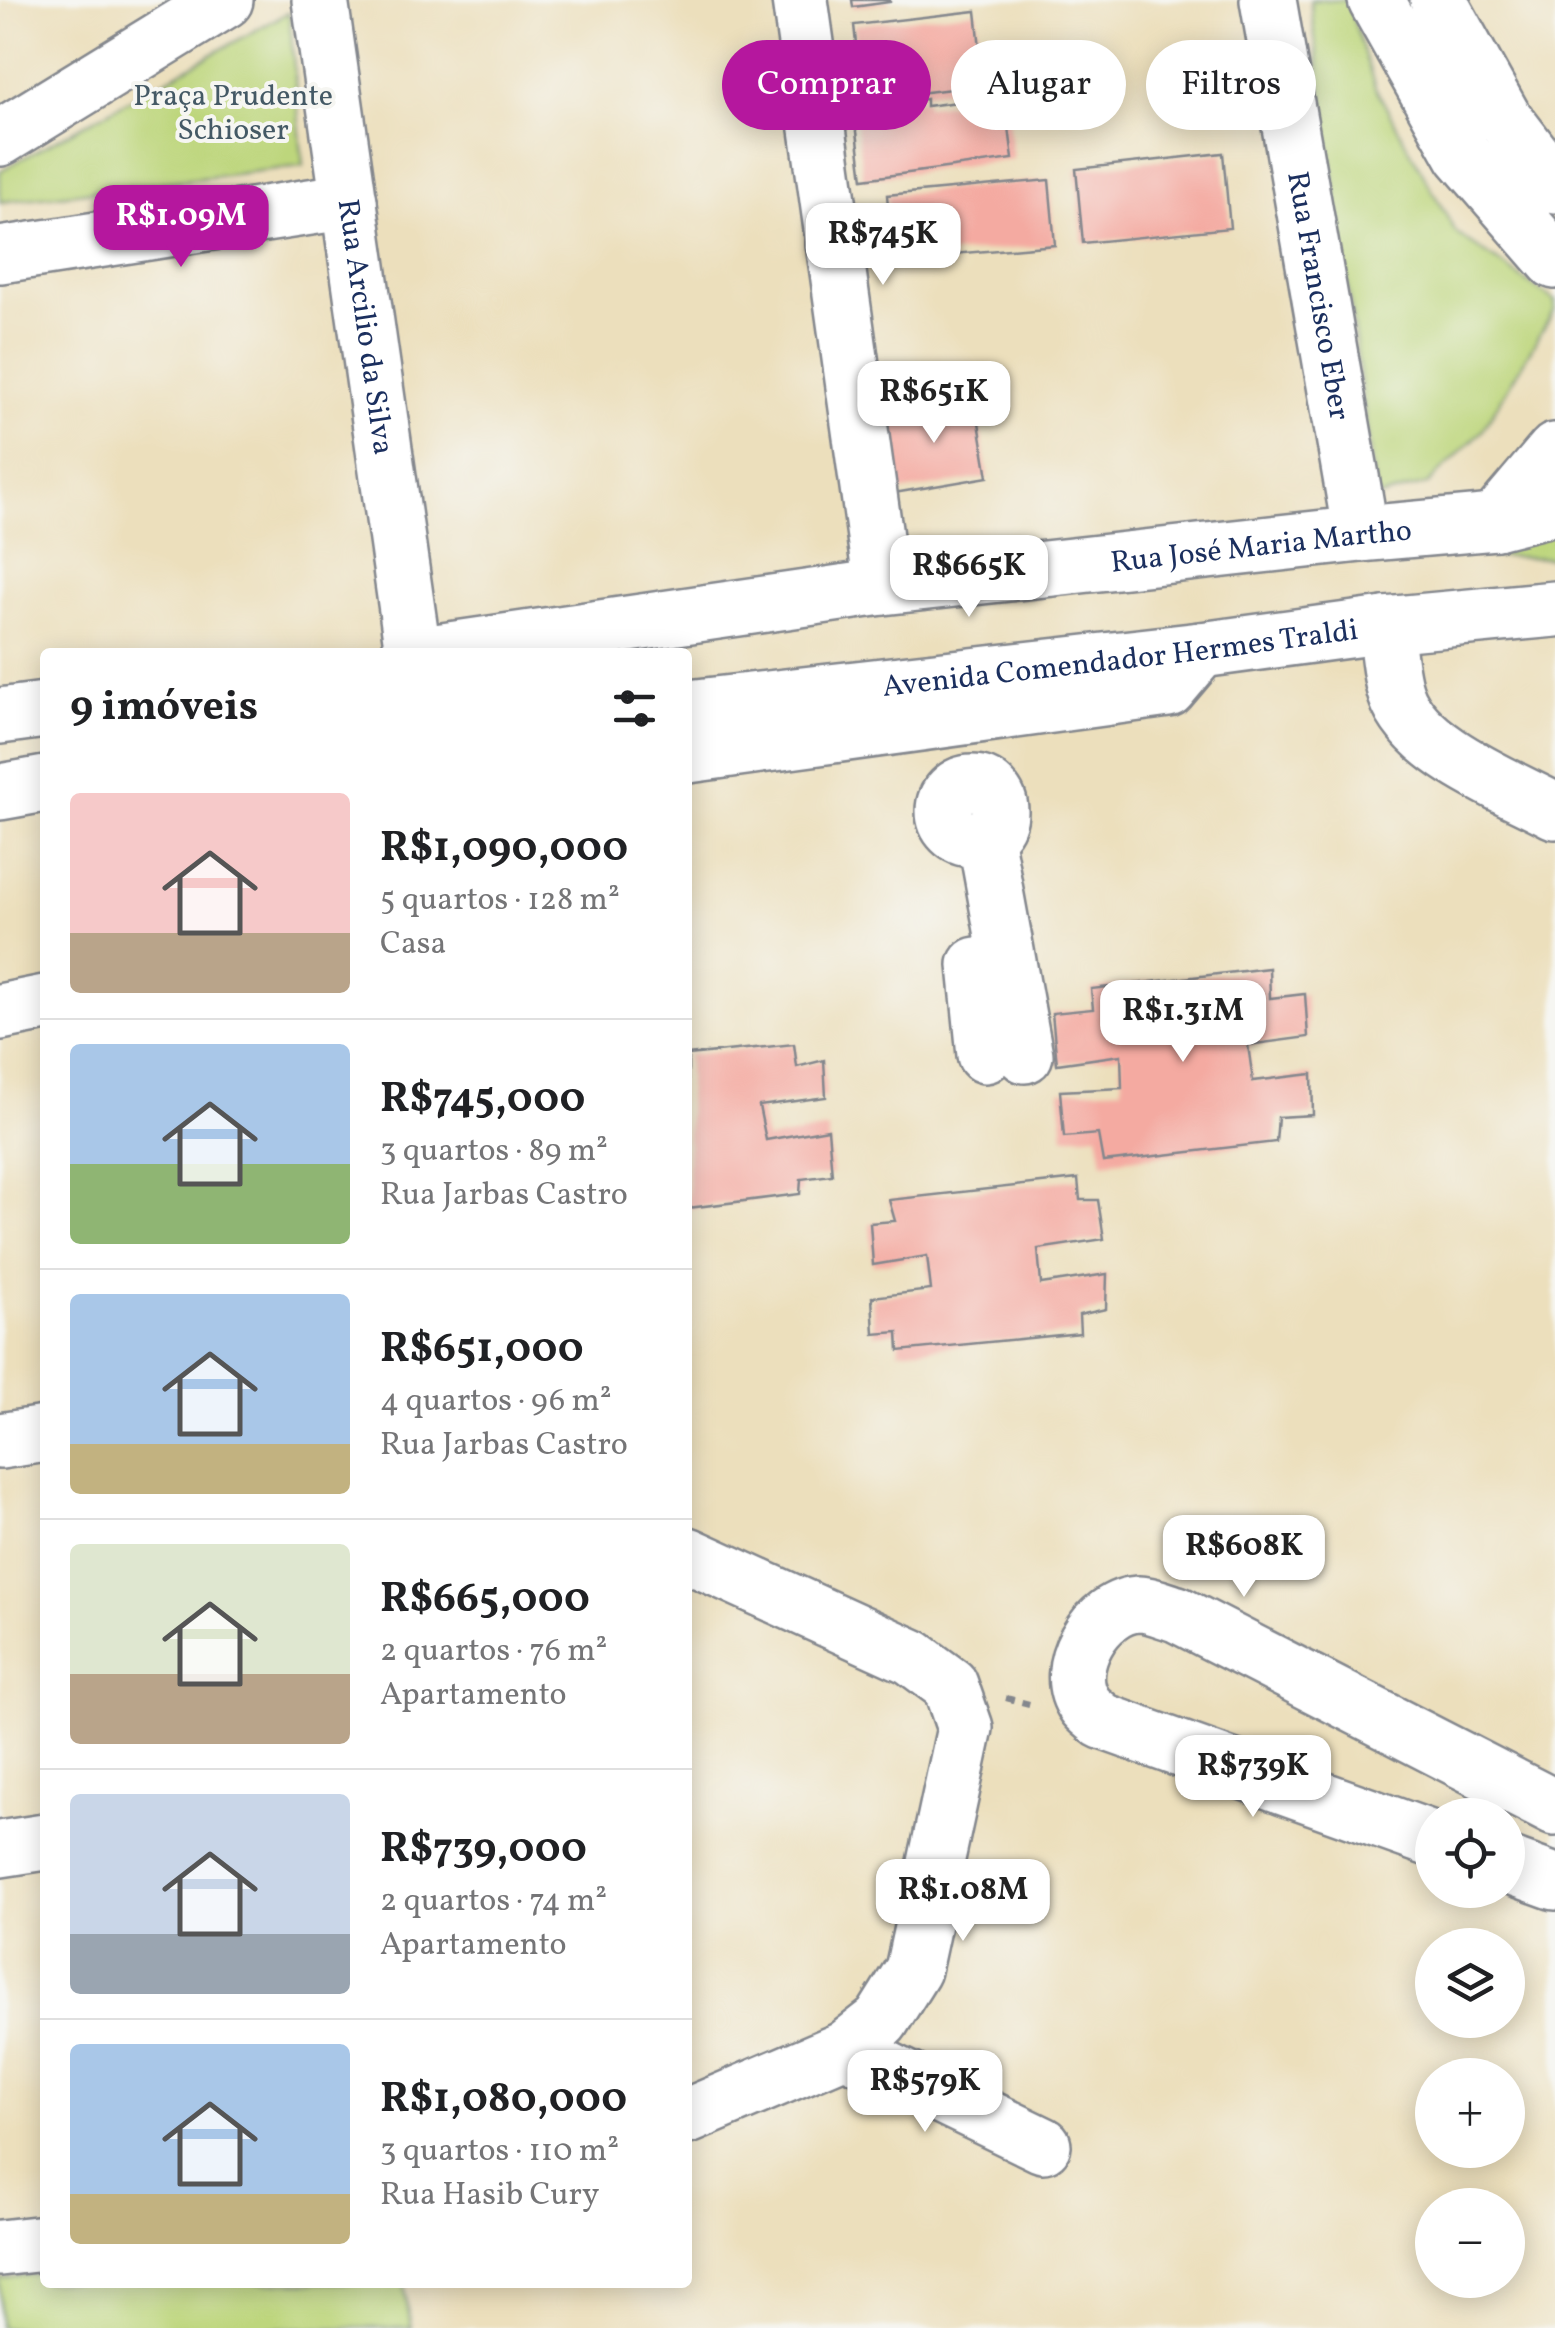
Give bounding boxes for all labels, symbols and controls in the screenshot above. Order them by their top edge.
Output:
chip: Comprar [722,40,931,130]
chip: Alugar [951,40,1126,130]
chip: Filtros [1146,40,1316,130]
park label: Praça Prudente Schioser [133,76,333,152]
street label: Rua Francisco Eber [1275,168,1360,424]
pin: R$1.09M [89,185,273,270]
text: R$1.09M [116,195,246,239]
street label: Rua Arcilio da Silva [326,196,404,458]
pin: R$745K [802,203,964,288]
text: R$745K [828,213,938,257]
pin: R$651K [853,361,1015,446]
text: R$651K [879,371,989,415]
street label: Rua José Maria Martho [1108,511,1414,585]
pin: R$665K [888,535,1050,620]
text: R$665K [912,545,1026,589]
street label: Avenida Comendador Hermes Traldi [880,610,1361,709]
text: 9 imóveis [70,679,258,738]
icon: filters [607,681,662,736]
text: R$1,090,000 [380,820,628,879]
icon: home [150,833,270,953]
text: 5 quartos · 128 m² [380,879,620,923]
text: Casa [380,923,446,967]
pin: R$1.31M [1091,980,1275,1065]
text: R$1.31M [1122,990,1244,1034]
text: R$745,000 [380,1071,585,1130]
icon: home [150,1084,270,1204]
text: 3 quartos · 89 m² [380,1130,608,1174]
text: Rua Jarbas Castro [380,1174,628,1218]
text: R$651,000 [380,1321,584,1380]
icon: home [150,1334,270,1454]
text: 4 quartos · 96 m² [380,1380,612,1424]
text: Rua Jarbas Castro [380,1424,628,1468]
pin: R$608K [1163,1515,1325,1600]
text: R$608K [1185,1525,1303,1569]
text: R$665,000 [380,1571,590,1630]
icon: home [150,1584,270,1704]
text: 2 quartos · 76 m² [380,1630,607,1674]
text: Apartamento [380,1674,567,1718]
pin: R$739K [1172,1735,1334,1820]
text: R$739K [1197,1745,1309,1789]
map controls [1415,1798,1525,2298]
button: locate [1415,1798,1525,1908]
text: R$739,000 [380,1821,587,1880]
icon: home [150,1834,270,1954]
pin: R$1.08M [871,1859,1055,1944]
text: R$1.08M [898,1869,1028,1913]
text: 2 quartos · 74 m² [380,1880,607,1924]
text: Apartamento [380,1924,567,1968]
button: layers [1415,1928,1525,2038]
pin: R$579K [844,2050,1006,2135]
button: + [1415,2058,1525,2168]
text: R$579K [869,2060,981,2104]
text: R$1,080,000 [380,2071,627,2130]
icon: home [150,2084,270,2204]
text: 3 quartos · 110 m² [380,2130,619,2174]
text: Rua Hasib Cury [380,2174,599,2218]
button: − [1415,2188,1525,2298]

